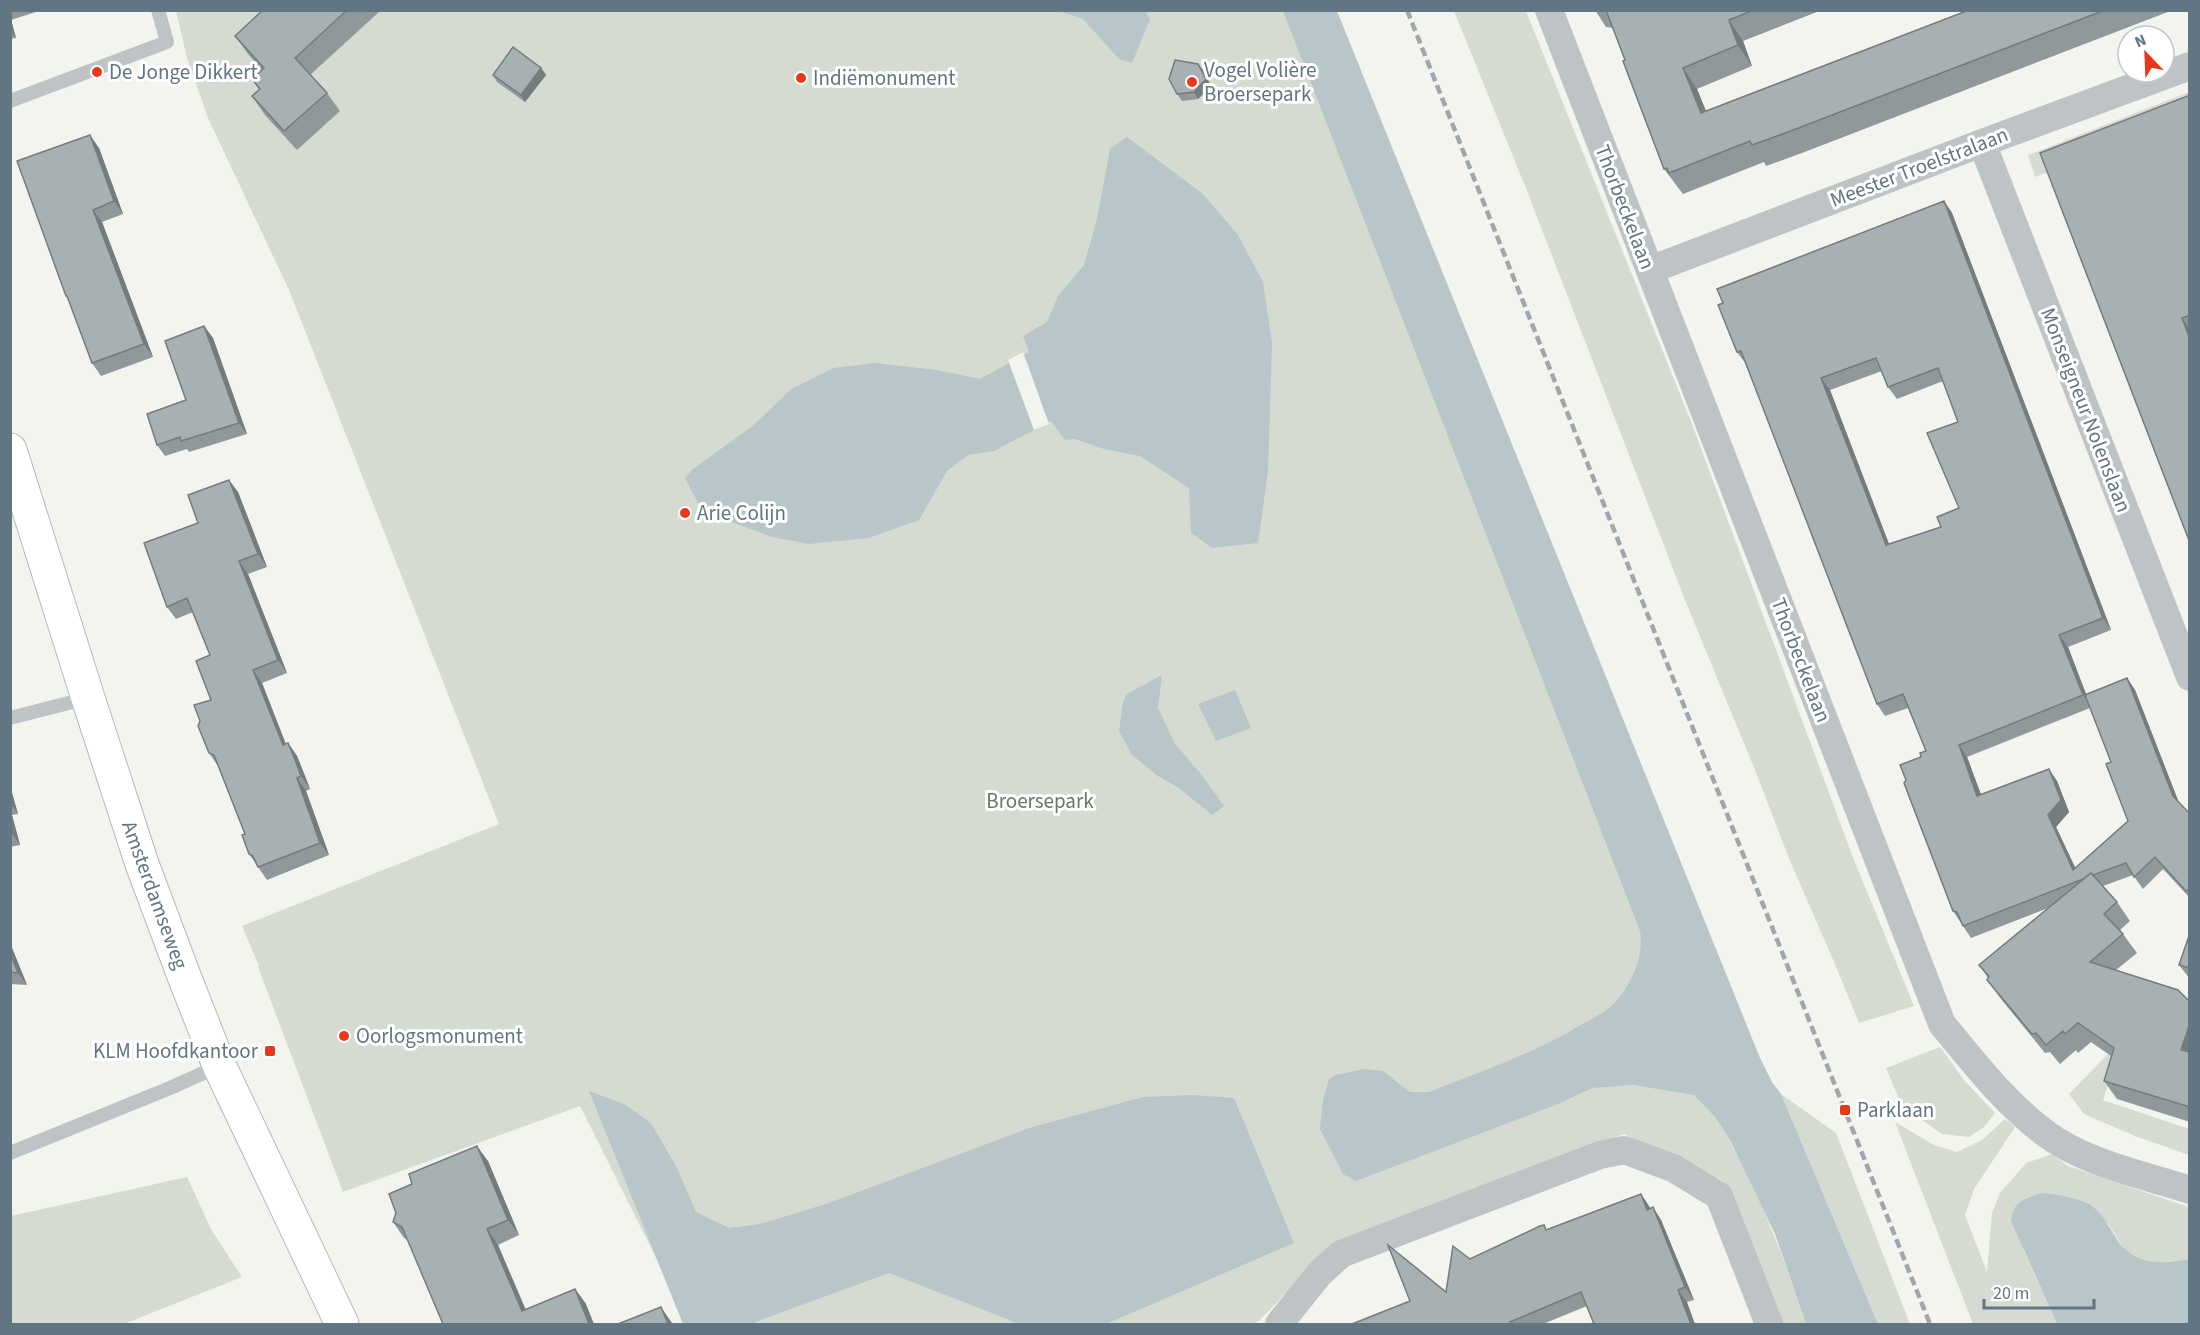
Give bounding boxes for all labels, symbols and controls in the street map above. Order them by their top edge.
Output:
north arrow [2116,24,2176,84]
text: N [2131,29,2150,53]
place label: Vogel Volière Broersepark [1204,55,1316,109]
place label: De Jonge Dikkert [109,57,258,87]
place label: Indiëmonument [813,63,955,93]
marker: De Jonge Dikkert [90,65,104,79]
marker: Indiëmonument [794,71,808,85]
marker: Vogel Volière Broersepark [1185,75,1199,89]
street label: Meester Troelstralaan [1826,119,2012,215]
street label: Thorbeckelaan [1587,140,1663,274]
street label: Monseigneur Nolenslaan [2033,303,2139,517]
place label: Arie Colijn [697,498,786,528]
marker: Arie Colijn [678,506,692,520]
street label: Thorbeckelaan [1763,593,1839,727]
park label: Broersepark [986,786,1094,816]
street label: Amsterdamseweg [114,816,196,974]
place label: Oorlogsmonument [356,1021,523,1051]
marker: Oorlogsmonument [337,1029,351,1043]
place label: KLM Hoofdkantoor [93,1036,259,1066]
marker: KLM Hoofdkantoor [263,1044,277,1058]
place label: Parklaan [1857,1095,1934,1125]
marker: Parklaan [1838,1103,1852,1117]
scale bar [1984,1272,2094,1310]
text: 20 m [1993,1281,2029,1306]

